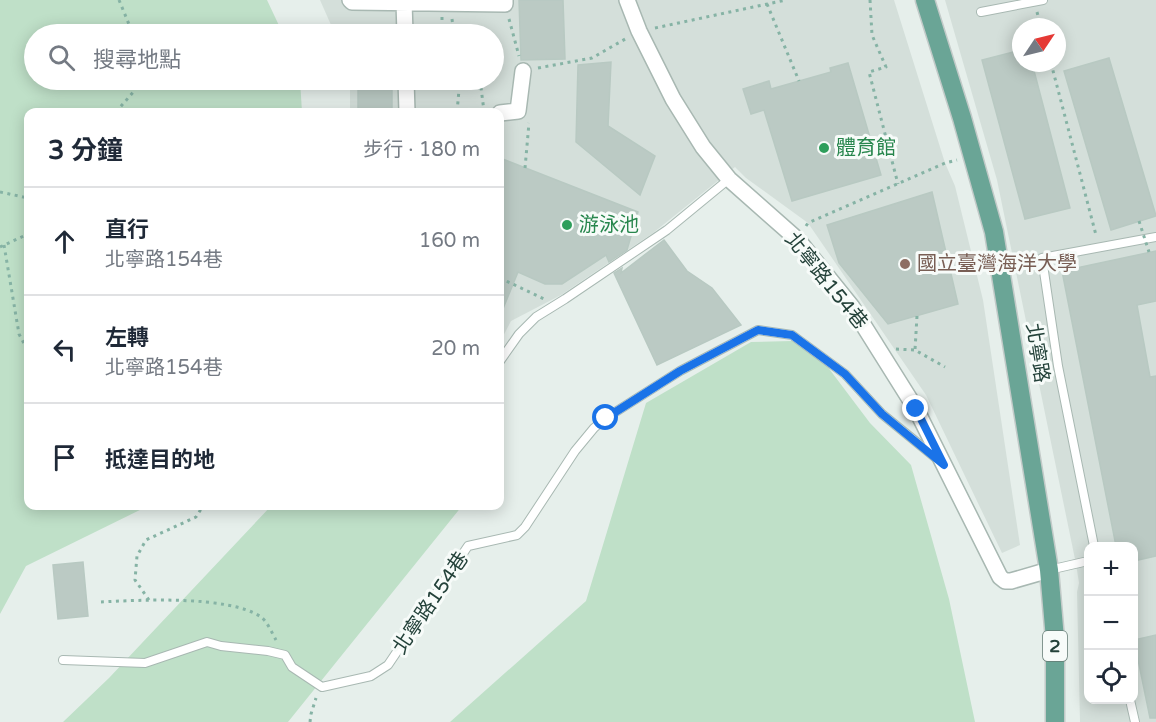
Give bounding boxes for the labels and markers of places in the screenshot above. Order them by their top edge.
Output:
place label: 體育館 [836,136,896,160]
marker: 體育館 [817,141,831,155]
place label: 游泳池 [579,213,639,237]
marker: 游泳池 [560,218,574,232]
place label: 國立臺灣海洋大學 [917,252,1077,276]
marker: 國立臺灣海洋大學 [898,257,912,271]

